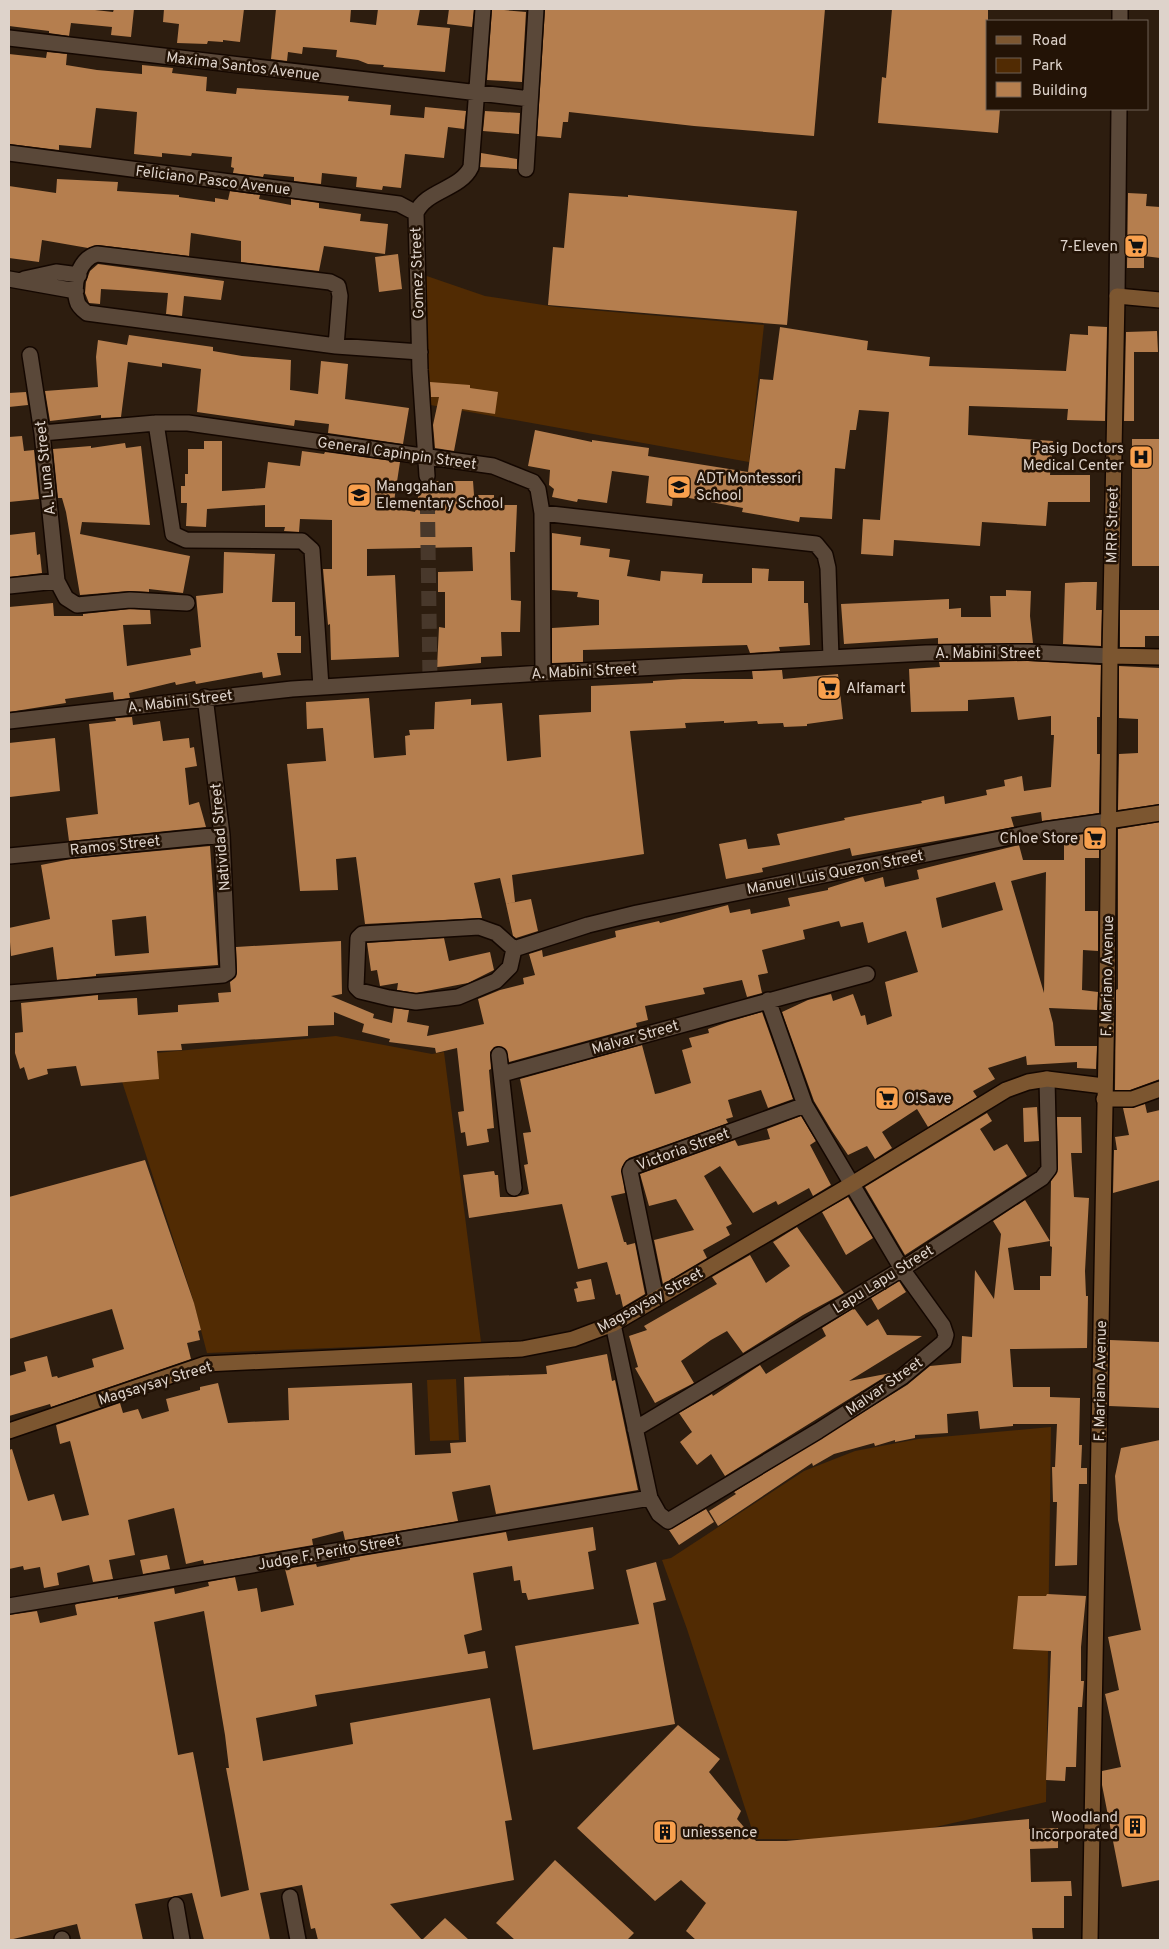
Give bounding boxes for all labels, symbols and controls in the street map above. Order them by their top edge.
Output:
legend [986,20,1149,110]
text: Road [1032,32,1067,51]
street label: Maxima Santos Avenue [165,49,321,86]
text: Park [1032,57,1063,76]
text: Building [1032,82,1087,101]
street label: Feliciano Pasco Avenue [134,163,291,200]
street label: Gomez Street [407,227,430,319]
supermarket icon: 7-Eleven [1123,233,1149,259]
place label: 7-Eleven [1060,238,1118,257]
street label: A. Luna Street [32,419,61,516]
street label: General Capinpin Street [316,434,478,475]
place label: Pasig Doctors Medical Center [1023,440,1124,476]
hospital icon: Pasig Doctors Medical Center [1128,444,1154,470]
place label: ADT Montessori School [696,470,801,506]
school or university icon: ADT Montessori School [666,474,692,500]
place label: Manggahan Elementary School [376,478,503,514]
school or university icon: Manggahan Elementary School [346,482,372,508]
street label: MRR Street [1103,486,1124,564]
street label: A. Mabini Street [935,645,1041,664]
street label: A. Mabini Street [531,660,637,685]
supermarket icon: Alfamart [816,675,842,701]
place label: Alfamart [846,680,906,699]
street label: A. Mabini Street [126,687,234,718]
street label: Natividad Street [207,782,236,892]
supermarket icon: Chloe Store [1082,825,1108,851]
place label: Chloe Store [1000,830,1078,849]
street label: Ramos Street [69,832,161,861]
street label: Manuel Luis Quezon Street [745,847,925,900]
street label: F. Mariano Avenue [1098,915,1119,1037]
street label: Malvar Street [590,1017,681,1060]
supermarket icon: O!Save [874,1085,900,1111]
place label: O!Save [904,1090,952,1109]
street label: Victoria Street [635,1125,732,1176]
street label: Lapu Lapu Street [830,1242,938,1319]
street label: Magsaysay Street [594,1264,707,1338]
street label: F. Mariano Avenue [1091,1320,1112,1442]
street label: Malvar Street [843,1354,927,1421]
street label: Magsaysay Street [96,1358,215,1411]
street label: Judge F. Perito Street [256,1532,402,1575]
place label: Woodland Incorporated [1031,1809,1118,1845]
building icon: Woodland Incorporated [1122,1813,1148,1839]
building icon: uniessence [652,1819,678,1845]
place label: uniessence [682,1824,757,1843]

